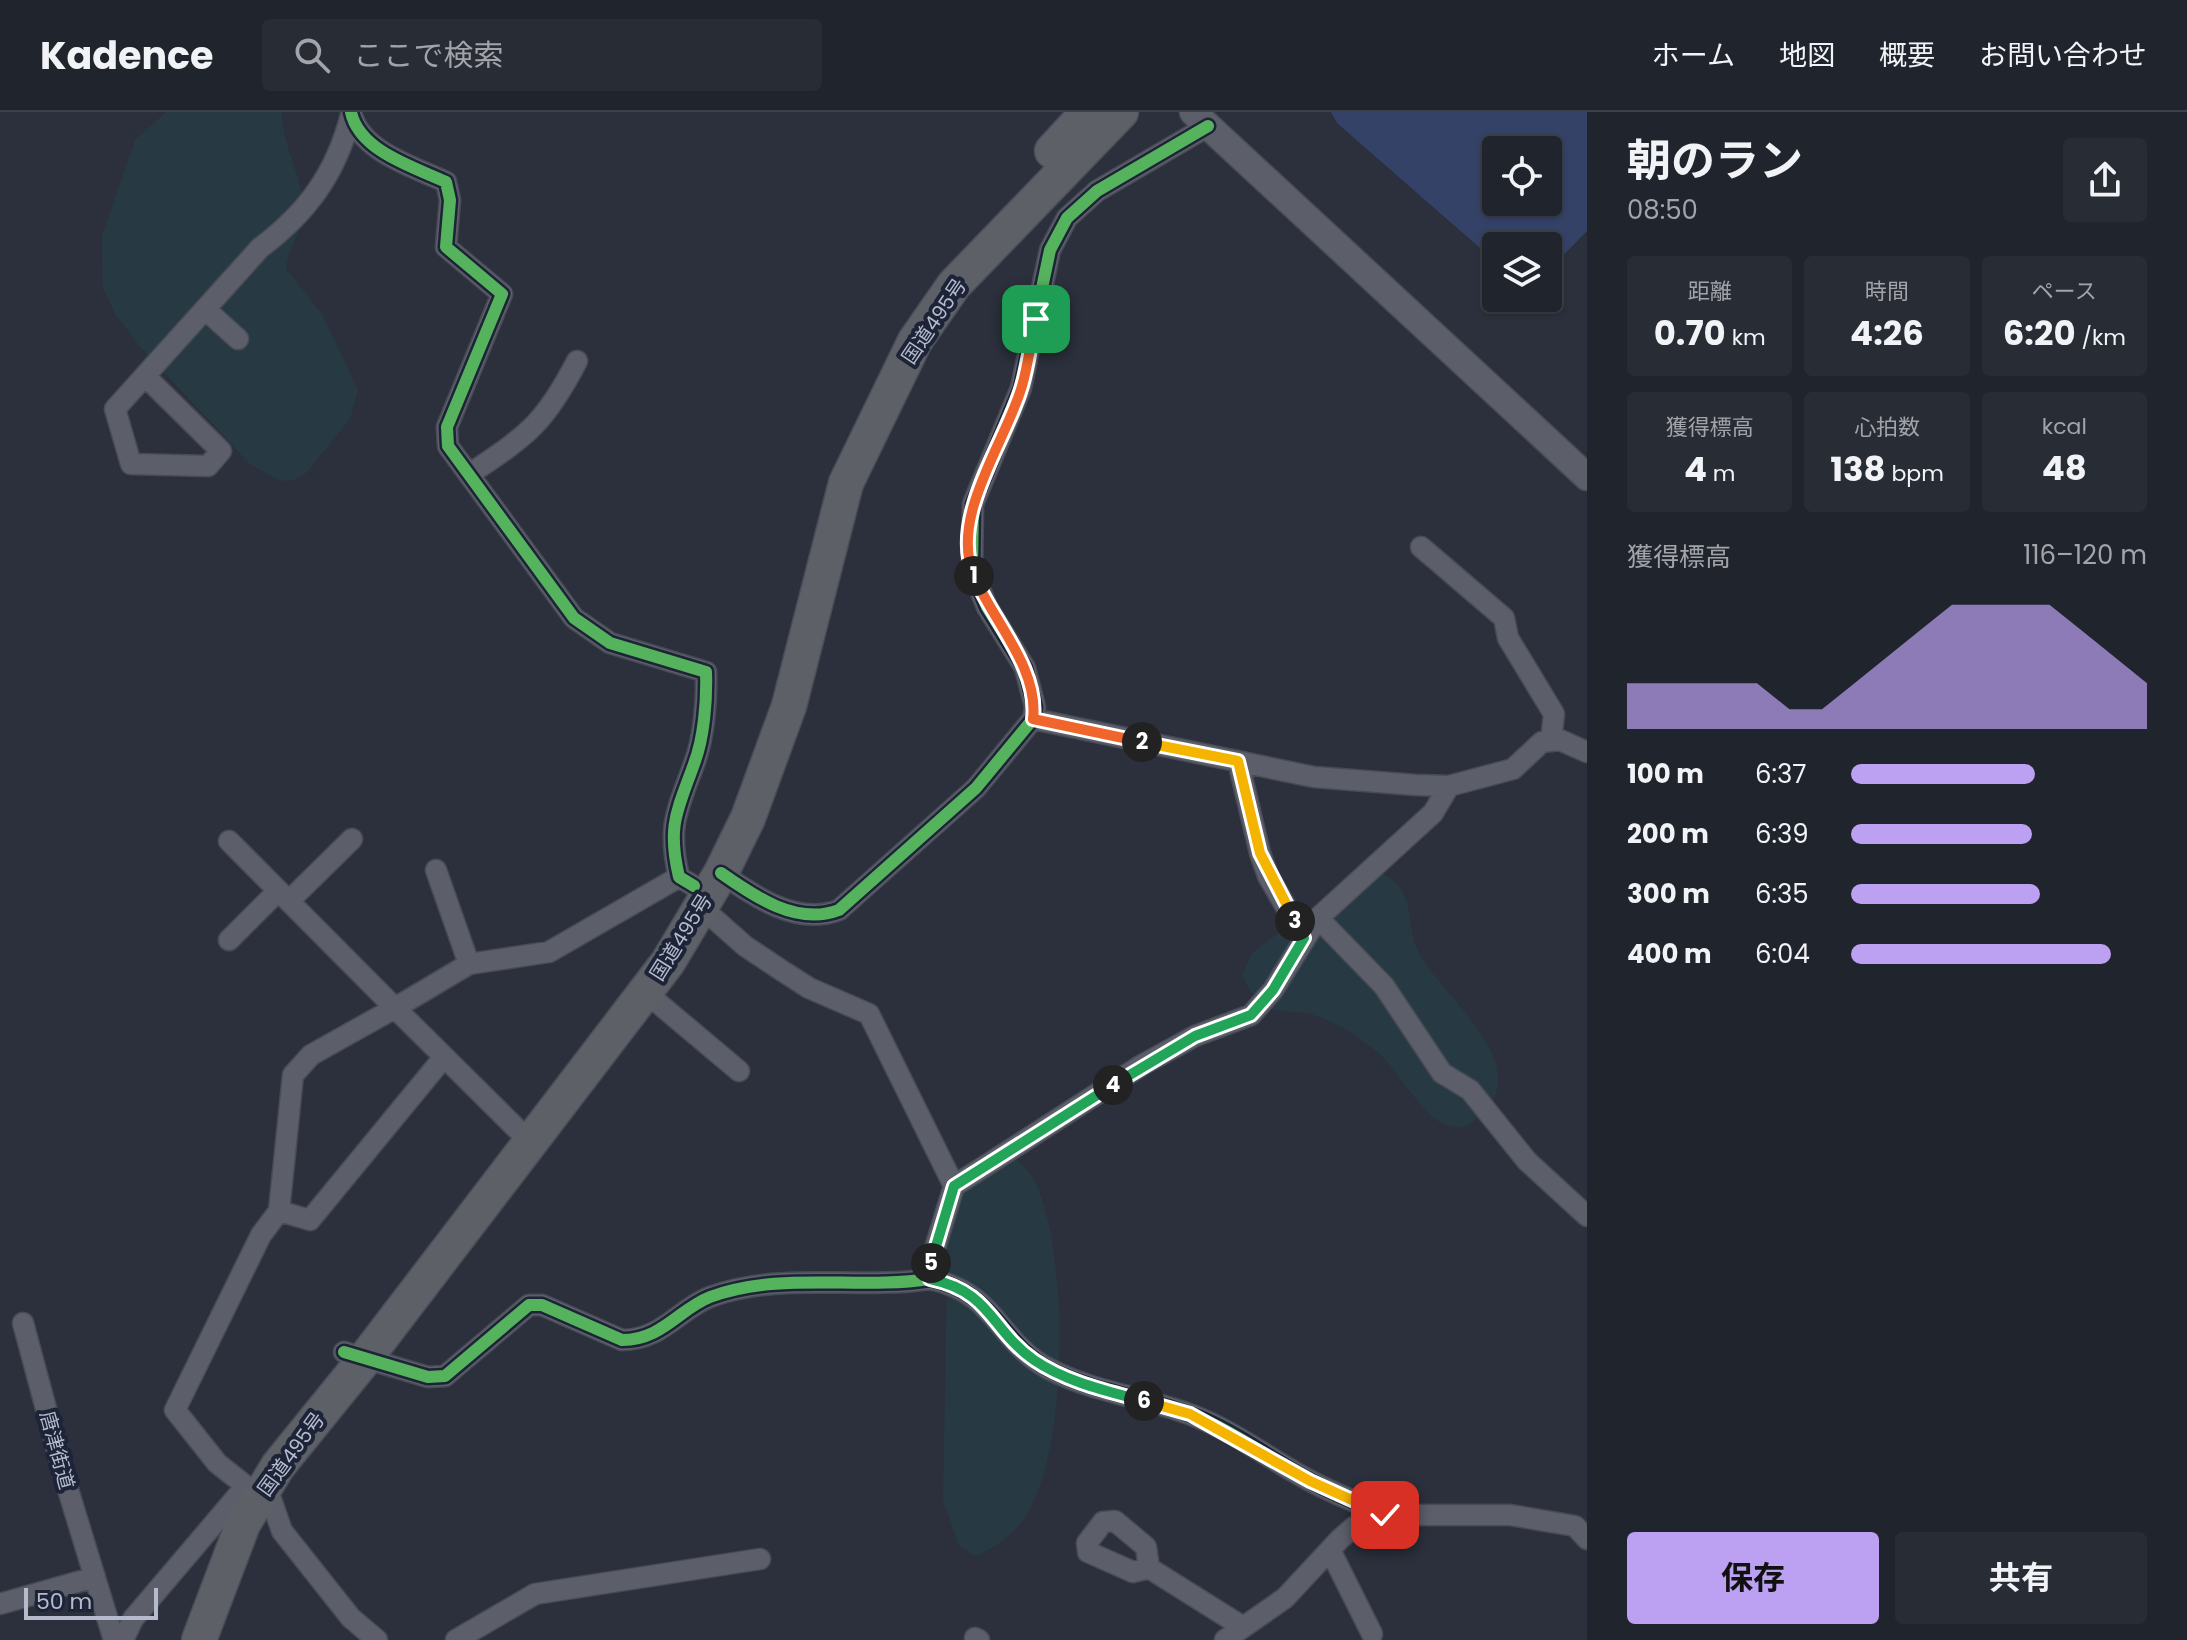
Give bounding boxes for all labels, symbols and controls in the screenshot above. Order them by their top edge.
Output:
search box [262,19,822,91]
text: Kadence [40,29,214,82]
icon: search [290,33,334,77]
text: ここで検索 [354,34,504,77]
text: ホーム [1652,36,1735,75]
text: 地図 [1779,36,1835,75]
text: 概要 [1879,36,1935,75]
text: お問い合わせ [1979,36,2147,75]
text: 朝のラン [1627,130,1803,191]
map controls [1482,136,1562,312]
button: locate [1482,136,1562,216]
button: share [2063,138,2147,222]
text: 08:50 [1627,192,1698,228]
button: layers [1482,232,1562,312]
street label: 国道495号 [895,273,973,369]
text: 距離 [1688,276,1732,307]
text: 時間 [1865,276,1909,307]
text: ペース [2032,276,2097,307]
pin [1002,285,1070,353]
icon: arrive [1014,297,1058,341]
text: 0.70 [1654,309,1726,357]
text: 4:26 [1850,309,1924,357]
text: 6:20 [2003,309,2076,357]
text: km [1726,322,1766,353]
text: /km [2076,322,2126,353]
text: kcal [2042,411,2087,442]
text: 獲得標高 [1666,412,1754,443]
text: 心拍数 [1854,412,1920,443]
text: 48 [2042,444,2087,492]
text: 4 [1684,445,1707,493]
text: 138 [1830,445,1886,493]
text: m [1707,458,1735,489]
text: bpm [1886,458,1944,489]
text: 116–120 m [2023,537,2147,573]
text: 獲得標高 [1627,539,1731,575]
pin: 1 [954,556,994,596]
text: 1 [970,560,978,591]
pin: 2 [1122,722,1162,762]
text: 2 [1136,726,1148,757]
text: 100 m [1627,756,1704,792]
text: 6:37 [1755,756,1807,792]
text: 200 m [1627,816,1709,852]
text: 6:39 [1755,816,1809,852]
text: 300 m [1627,876,1710,912]
text: 6:35 [1755,876,1809,912]
street label: 国道495号 [643,888,719,986]
pin: 3 [1275,901,1315,941]
text: 3 [1288,905,1302,936]
text: 400 m [1627,936,1712,972]
text: 6:04 [1755,936,1810,972]
pin: 4 [1093,1065,1133,1105]
text: 4 [1106,1069,1120,1100]
pin: 5 [911,1243,951,1283]
text: 5 [924,1247,938,1278]
pin: 6 [1124,1381,1164,1421]
text: 6 [1137,1385,1151,1416]
street label: 国道495号 [251,1406,331,1502]
street label: 唐津街道 [33,1408,81,1492]
pin [1351,1481,1419,1549]
icon: check [1363,1493,1407,1537]
button: 保存 [1627,1532,1879,1624]
button: 共有 [1895,1532,2147,1624]
scale bar [24,1584,158,1620]
text: 50 m [36,1586,92,1617]

